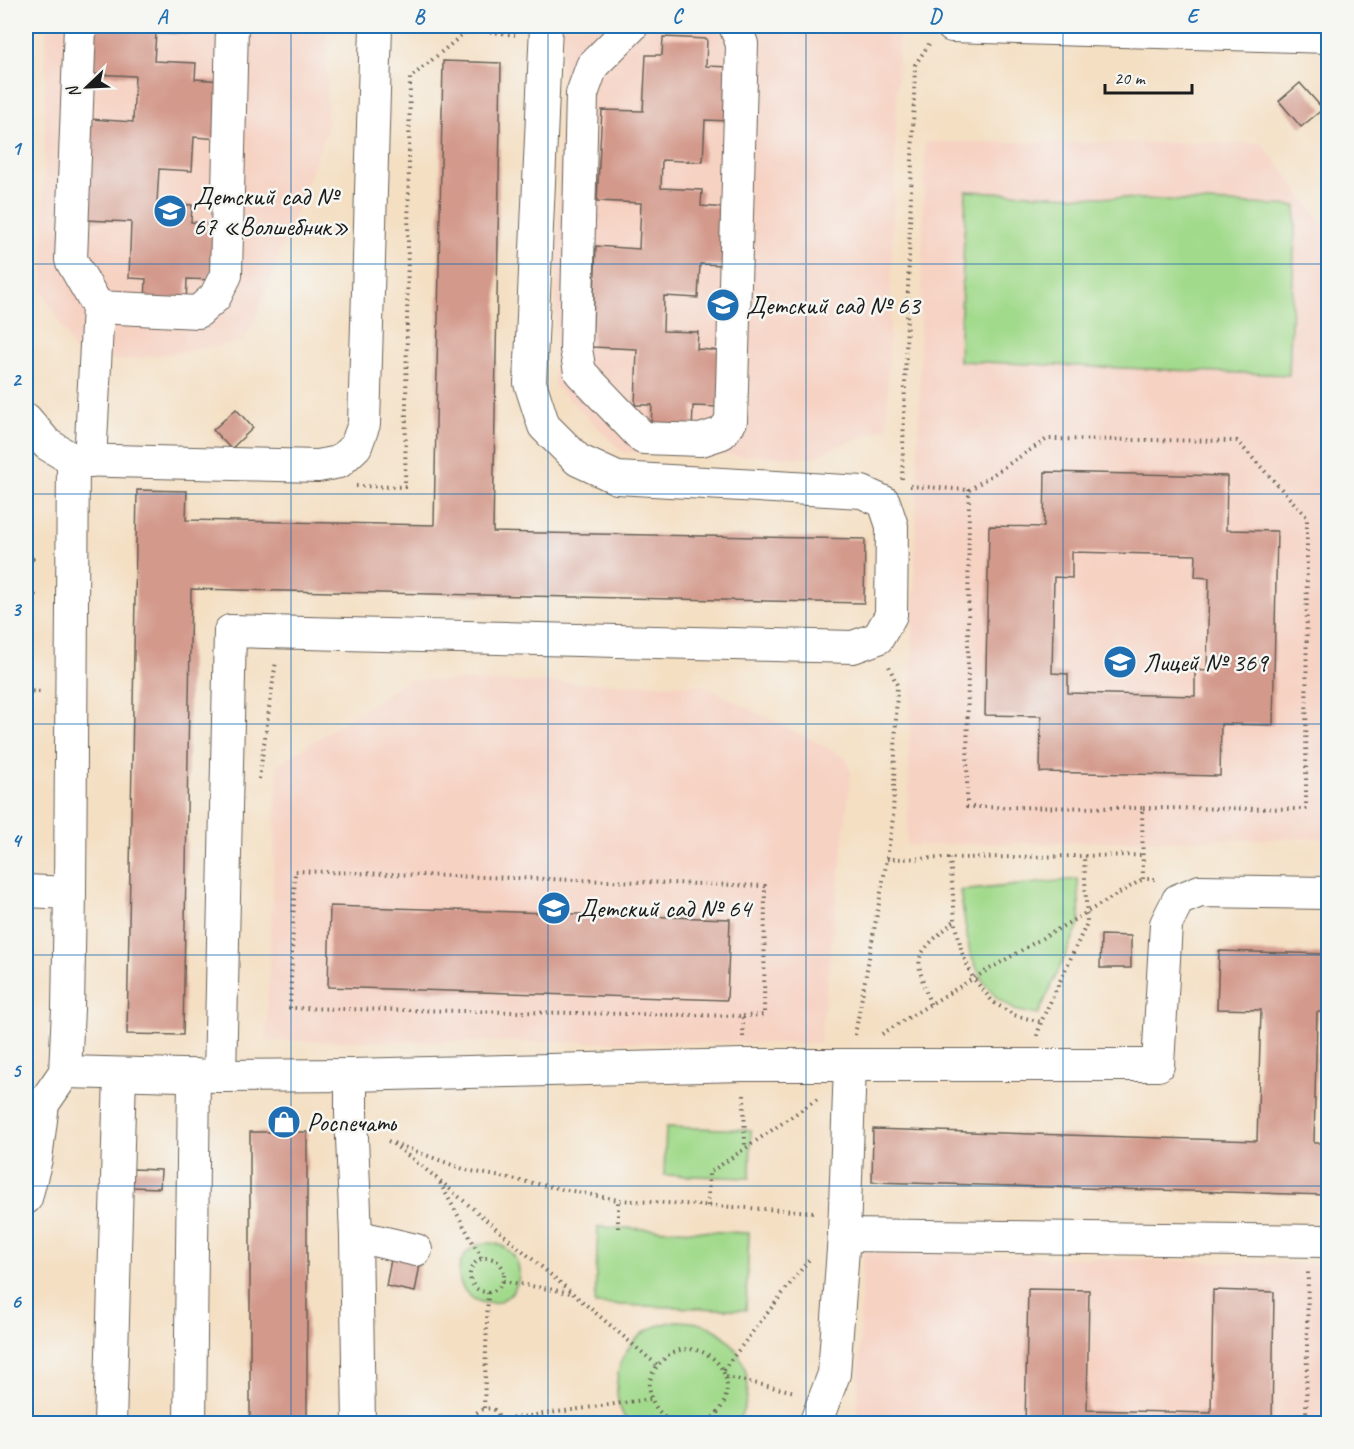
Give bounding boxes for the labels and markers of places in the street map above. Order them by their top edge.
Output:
place label: Детский сад № 67 «Волшебник» [193,180,349,243]
school or university icon: Детский сад № 67 «Волшебник» [152,193,188,229]
school or university icon: Детский сад № 63 [705,287,741,323]
place label: Детский сад № 63 [746,289,922,322]
school or university icon: Лицей № 369 [1102,644,1138,680]
place label: Лицей № 369 [1143,646,1270,679]
school or university icon: Детский сад № 64 [536,890,572,926]
place label: Детский сад № 64 [577,892,753,925]
shop icon: Роспечать [266,1104,302,1140]
place label: Роспечать [307,1106,397,1139]

